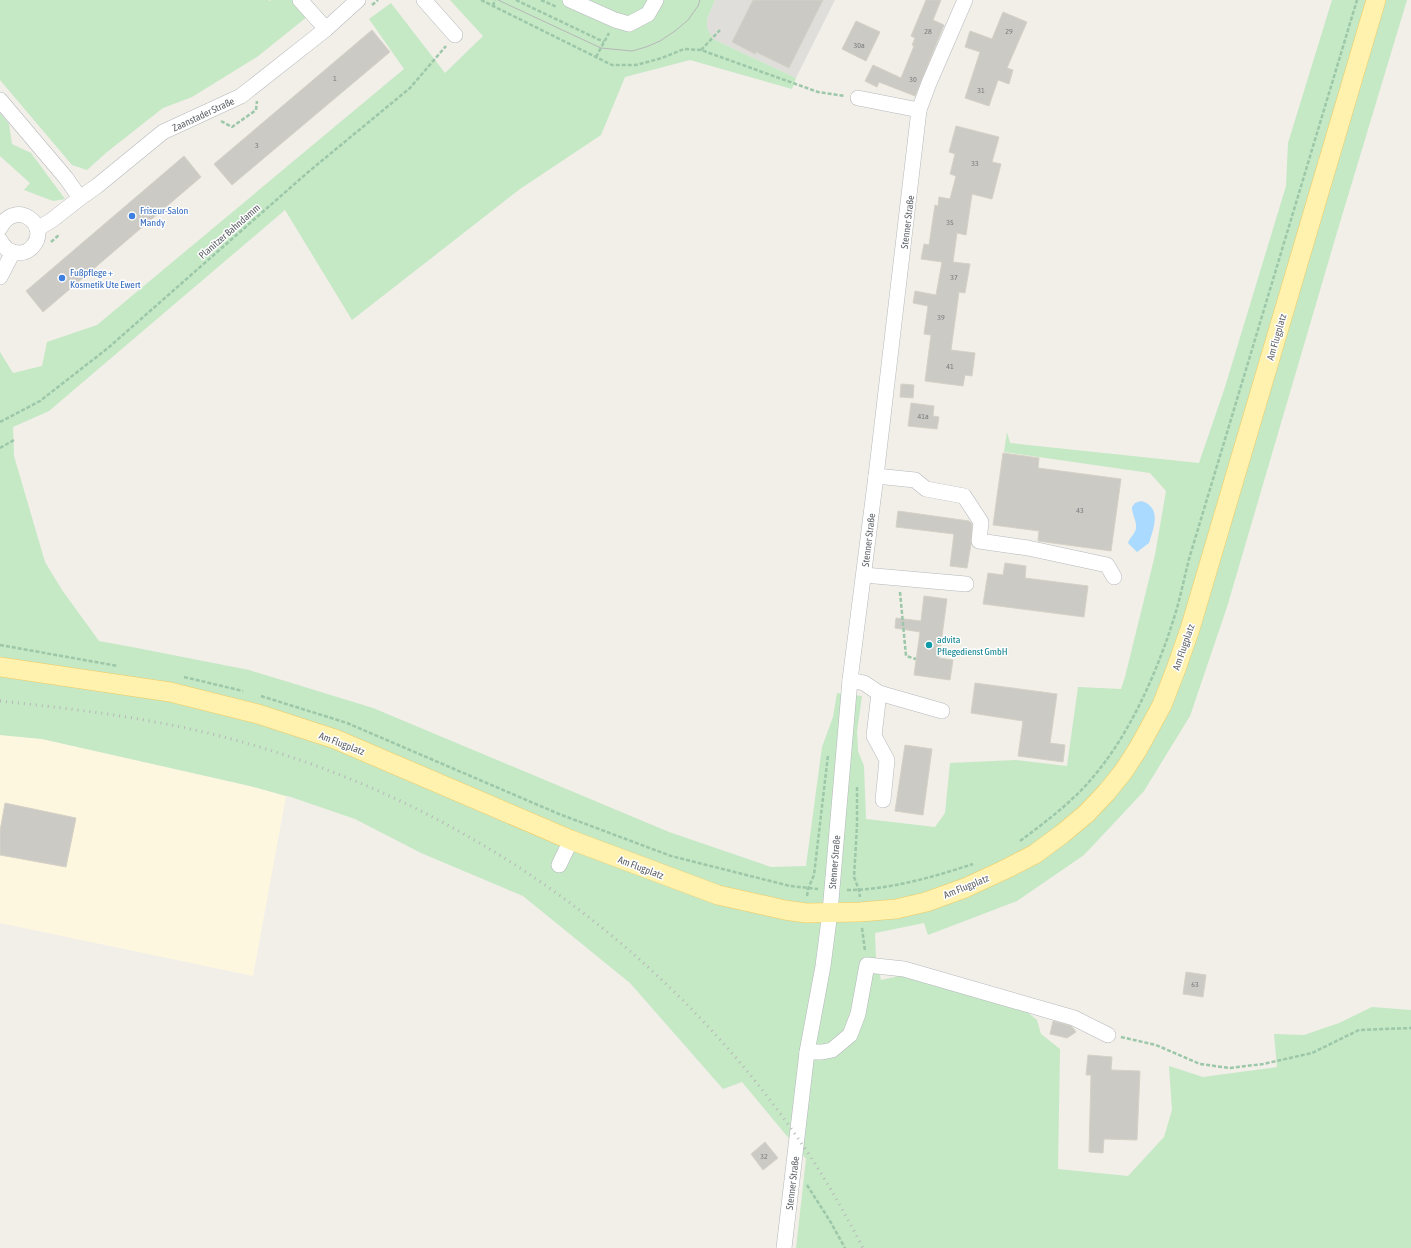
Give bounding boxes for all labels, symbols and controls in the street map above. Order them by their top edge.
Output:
house number: 28 [924,27,932,36]
house number: 29 [1005,27,1013,36]
house number: 30a [853,41,865,50]
house number: 1 [333,74,337,83]
house number: 30 [909,75,917,84]
house number: 31 [977,86,985,95]
street label: Zaanstader Straße [171,95,236,134]
house number: 3 [255,141,259,150]
house number: 33 [971,159,979,168]
street label: Stenner Straße [899,194,916,249]
street label: Planitzer Bahndamm [196,202,262,261]
place label: Friseur-Salon Mandy [140,205,189,228]
marker: Friseur-Salon Mandy [127,211,137,221]
house number: 35 [946,218,954,227]
place label: Fußpflege + Kosmetik Ute Ewert [70,267,141,290]
marker: Fußpflege + Kosmetik Ute Ewert [57,273,67,283]
house number: 37 [950,273,958,282]
street label: Am Flugplatz [1265,312,1288,362]
house number: 39 [937,313,945,322]
house number: 41 [946,362,954,371]
house number: 41a [917,412,929,421]
house number: 43 [1076,506,1084,515]
street label: Stenner Straße [860,512,877,567]
street label: Am Flugplatz [1170,622,1197,672]
place label: advita Pflegedienst GmbH [937,634,1008,657]
marker: advita Pflegedienst GmbH [924,640,934,650]
street label: Am Flugplatz [318,730,366,757]
street label: Stenner Straße [827,834,842,889]
street label: Am Flugplatz [617,854,665,881]
street label: Am Flugplatz [942,872,991,901]
house number: 63 [1191,980,1199,989]
house number: 32 [760,1152,768,1161]
street label: Stenner Straße [784,1155,801,1210]

